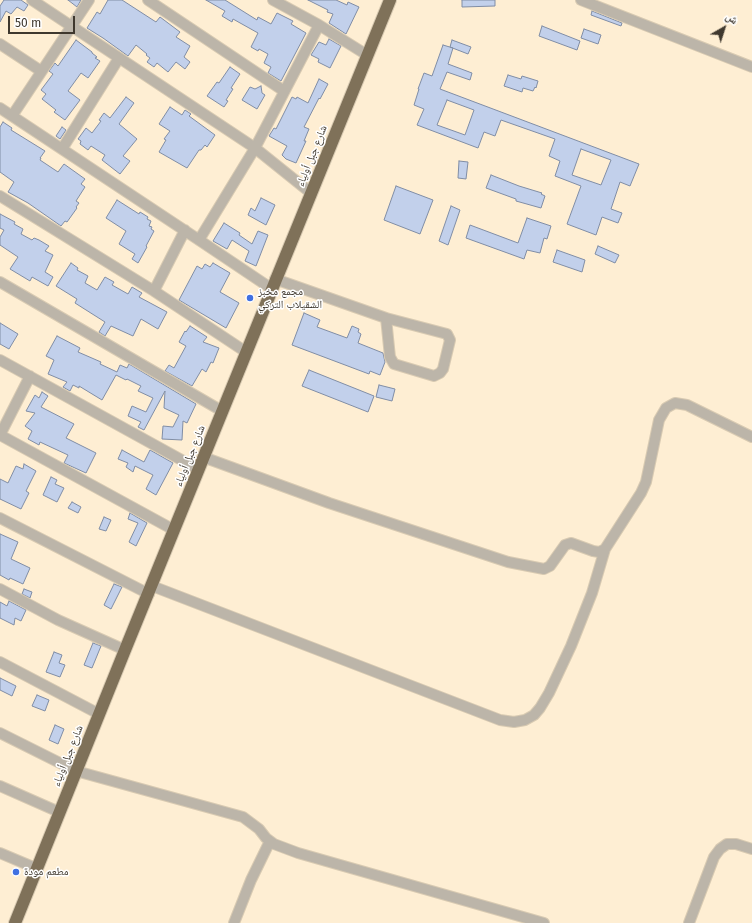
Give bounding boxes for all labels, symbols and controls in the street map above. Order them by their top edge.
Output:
scale bar [10,8,77,34]
north arrow [704,8,744,48]
text: ش [723,10,740,27]
text: 50 m [15,16,41,30]
street label: شارع جبل أولياء [294,123,330,189]
place label: مجمع مخبز الشقيلاب التركي [258,285,322,311]
marker: مجمع مخبز الشقيلاب التركي [245,293,255,303]
street label: شارع جبل أولياء [172,423,208,489]
street label: شارع جبل أولياء [50,723,86,789]
place label: مطعم مودة [24,865,68,879]
marker: مطعم مودة [11,867,21,877]

